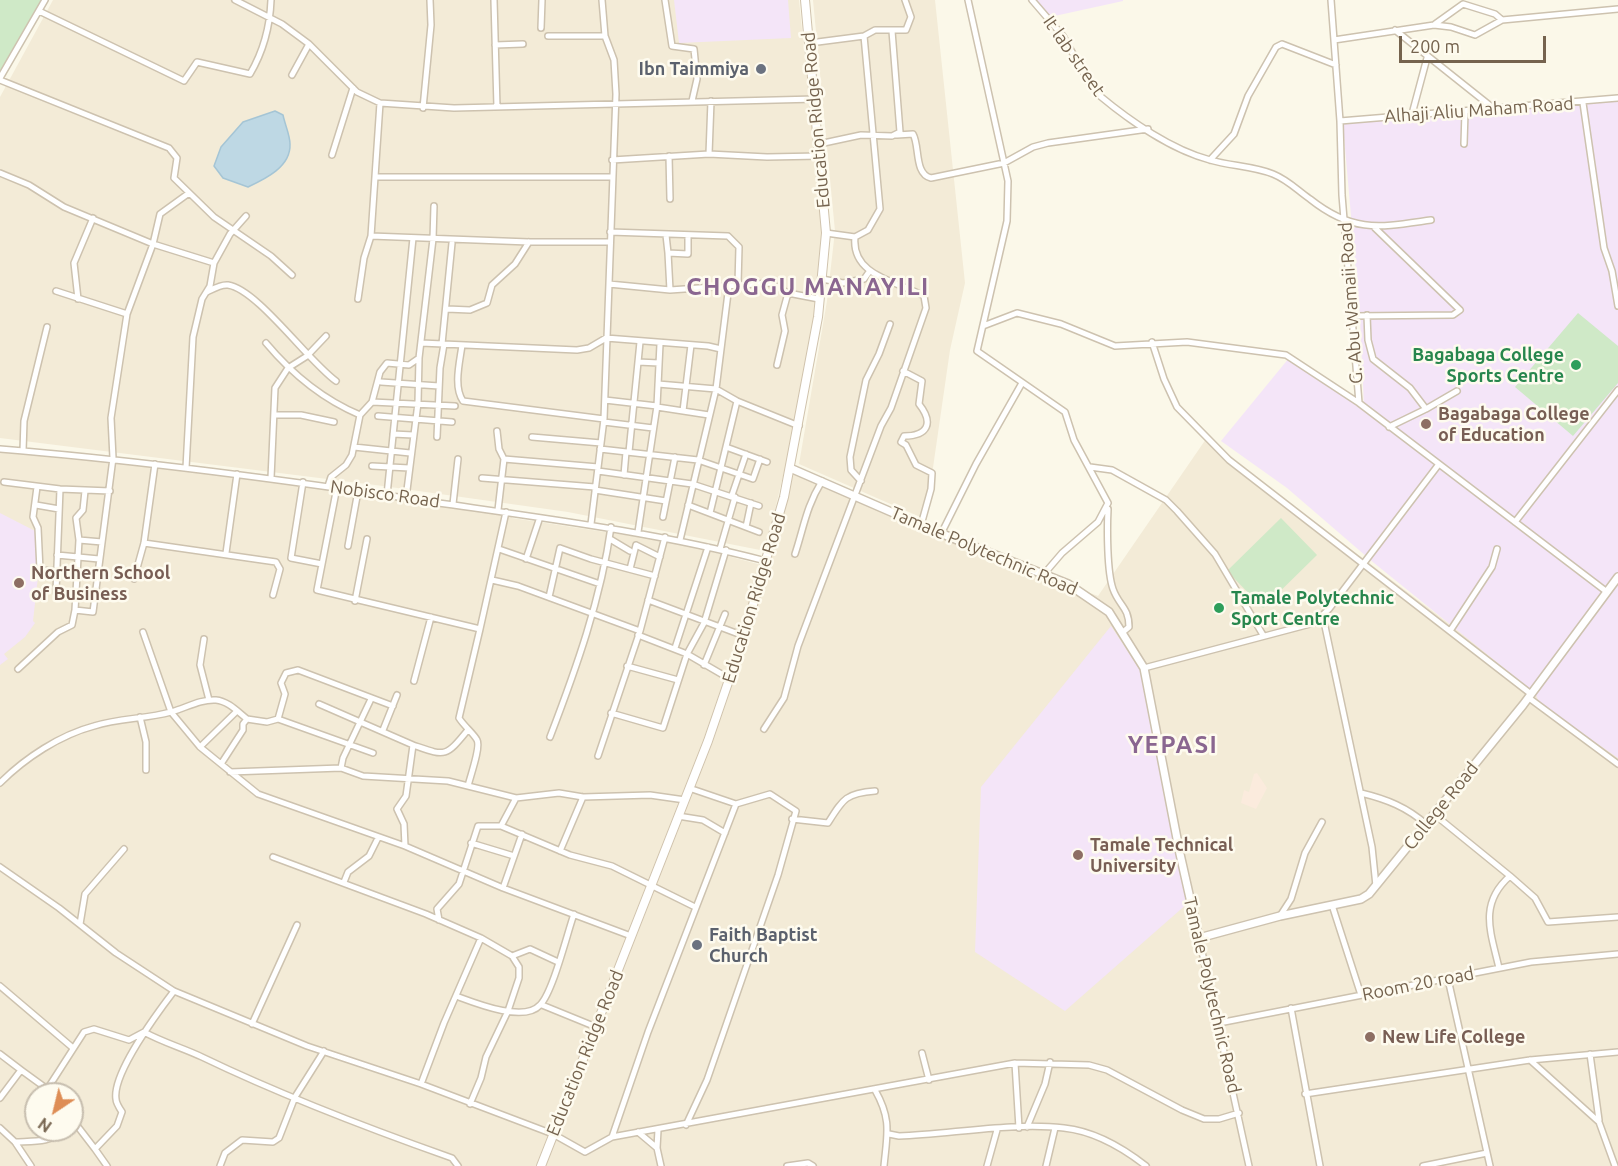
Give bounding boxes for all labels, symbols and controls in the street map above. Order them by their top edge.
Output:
street label: It lab street [1038,12,1110,100]
scale bar [1402,24,1549,62]
street label: Education Ridge Road [798,31,834,209]
text: 200 m [1410,36,1460,56]
place label: Ibn Taimmiya [639,58,749,80]
marker: Ibn Taimmiya [754,62,768,76]
street label: Alhaji Aliu Maham Road [1384,93,1574,127]
street label: G. Abu Wamaii Road [1335,221,1367,385]
district label: CHOGGU MANAYILI [686,273,930,301]
place label: Bagabaga College Sports Centre [1412,344,1564,386]
marker: Bagabaga College Sports Centre [1569,358,1583,372]
place label: Bagabaga College of Education [1438,403,1590,446]
marker: Bagabaga College of Education [1419,417,1433,431]
street label: Nobisco Road [329,476,441,512]
street label: Tamale Polytechnic Road [887,502,1081,600]
street label: Education Ridge Road [718,510,790,686]
place label: Northern School of Business [31,562,170,604]
marker: Northern School of Business [12,576,26,590]
place label: Tamale Polytechnic Sport Centre [1231,587,1394,630]
marker: Tamale Polytechnic Sport Centre [1212,601,1226,615]
district label: YEPASI [1128,731,1218,759]
street label: College Road [1399,758,1483,854]
place label: Tamale Technical University [1090,834,1233,876]
marker: Tamale Technical University [1071,848,1085,862]
street label: Tamale Polytechnic Road [1179,895,1245,1095]
place label: Faith Baptist Church [709,924,817,966]
marker: Faith Baptist Church [690,938,704,952]
street label: Room 20 road [1360,963,1476,1005]
street label: Education Ridge Road [542,967,628,1139]
place label: New Life College [1382,1026,1525,1048]
marker: New Life College [1363,1030,1377,1044]
north arrow [24,1082,84,1142]
text: N [35,1114,55,1136]

